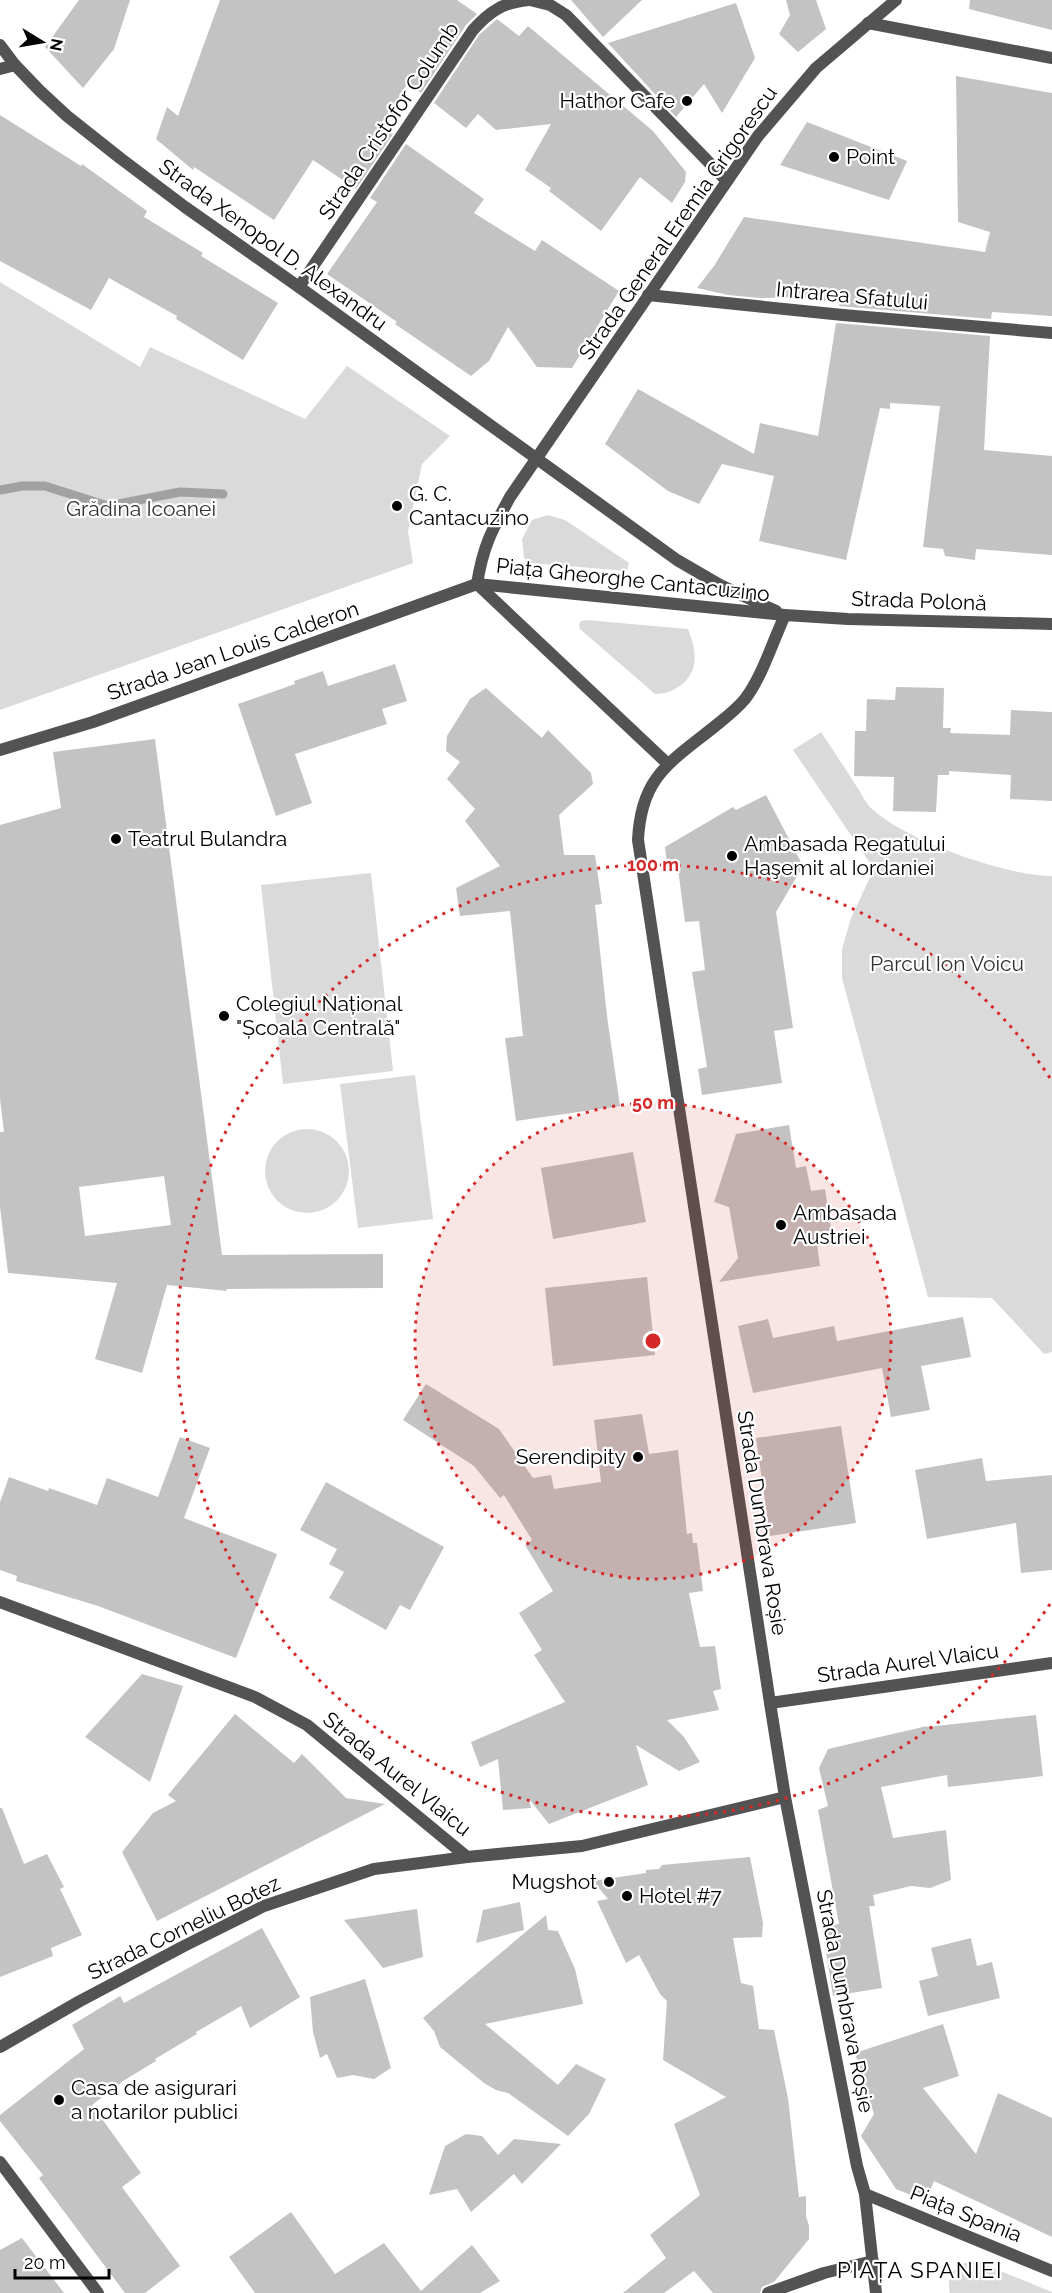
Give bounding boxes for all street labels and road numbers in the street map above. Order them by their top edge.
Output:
street label: Strada Cristofor Columb [313,17,464,224]
street label: Strada General Eremia Grigorescu [573,81,782,364]
street label: Strada Xenopol D. Alexandru [154,153,392,336]
street label: Intrarea Sfatului [775,276,929,315]
street label: Piața Gheorghe Cantacuzino [495,553,771,606]
street label: Strada Polonă [851,586,987,615]
street label: Strada Jean Louis Calderon [104,596,362,705]
street label: Strada Dumbrava Roșie [732,1409,793,1637]
street label: Strada Aurel Vlaicu [816,1637,1000,1688]
street label: Strada Aurel Vlaicu [318,1706,476,1841]
street label: Strada Corneliu Botez [84,1870,284,1985]
street label: Strada Dumbrava Roșie [812,1887,879,2115]
street label: Piața Spania [907,2180,1026,2247]

